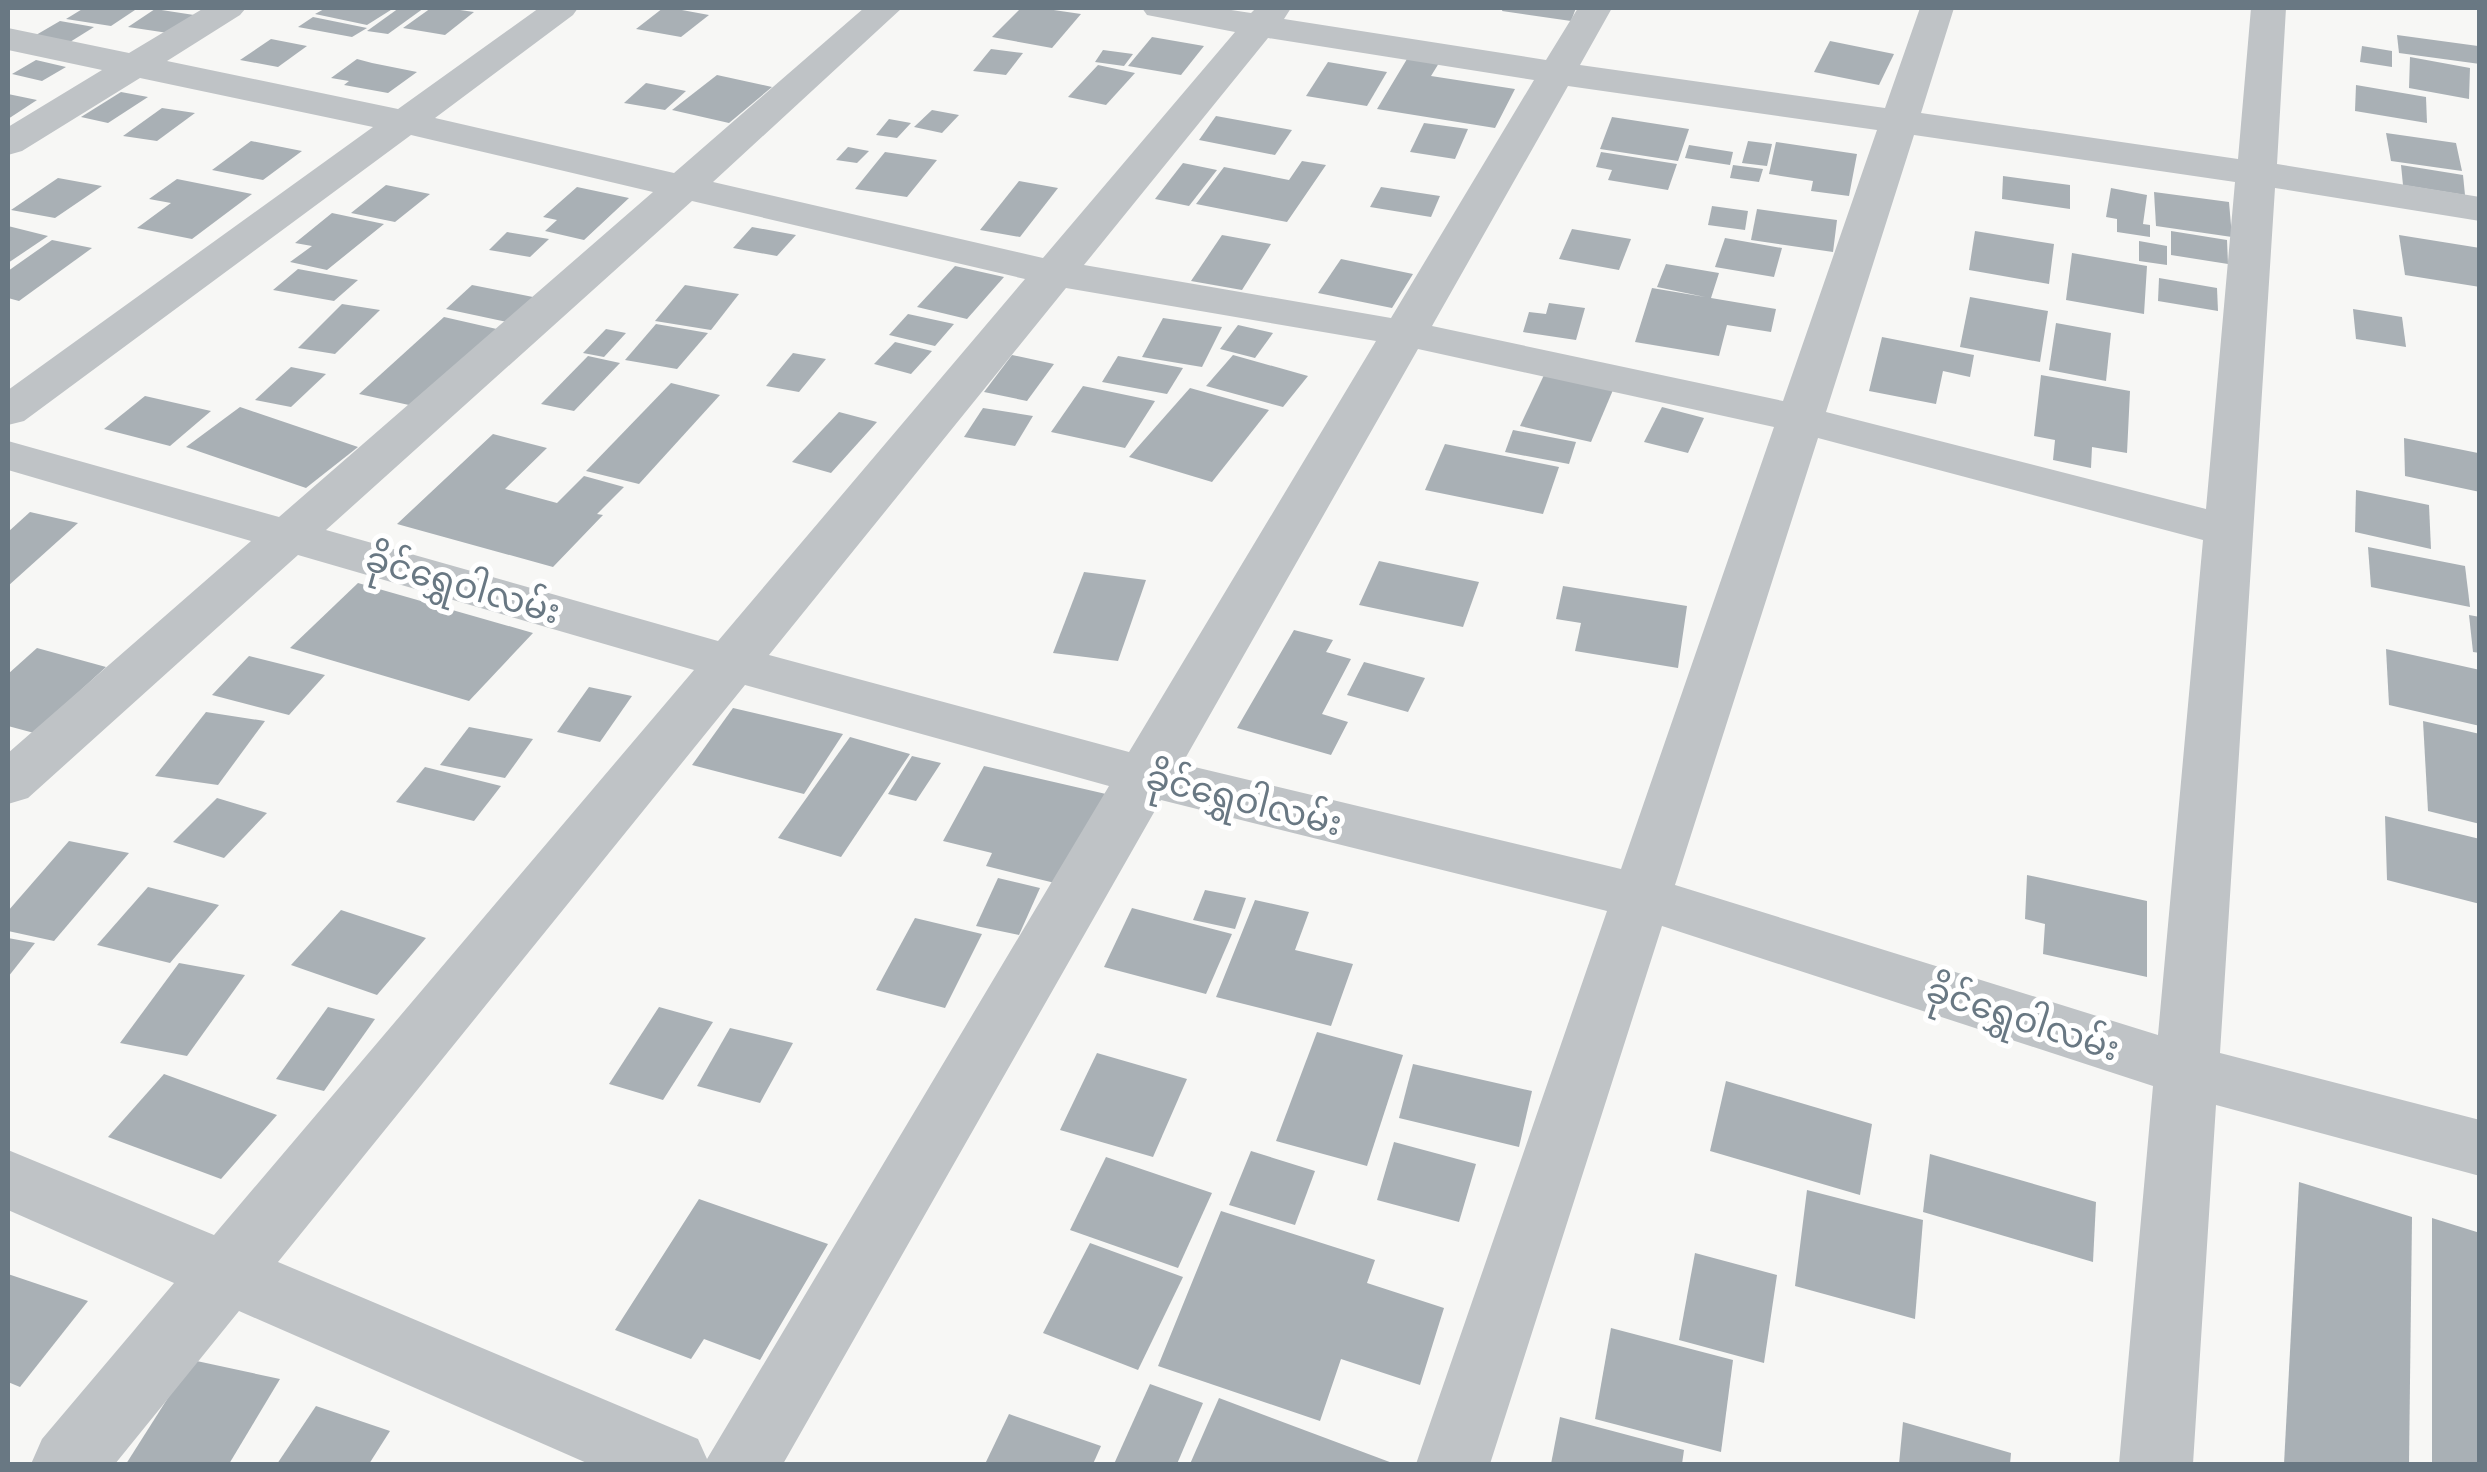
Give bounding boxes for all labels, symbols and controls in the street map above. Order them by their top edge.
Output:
street label: ခိုင်ရွှေဝါလမ်း [359,534,566,640]
street label: ခိုင်ရွှေဝါလမ်း [1140,752,1347,851]
street label: ခိုင်ရွှေဝါလမ်း [1919,965,2126,1077]

